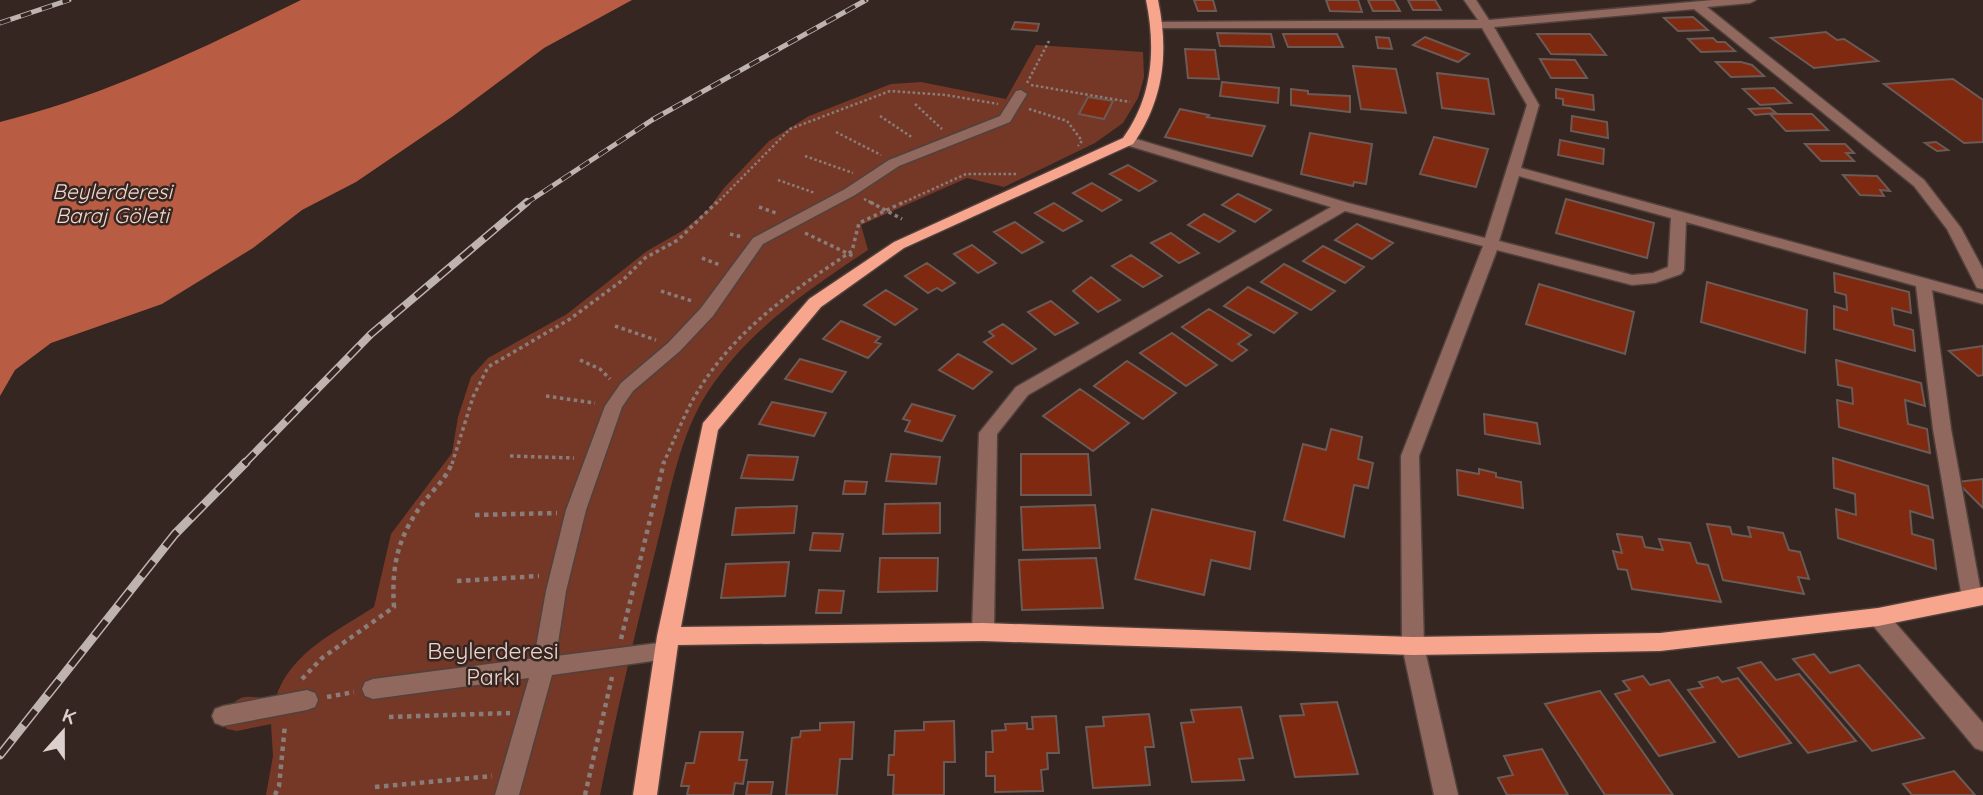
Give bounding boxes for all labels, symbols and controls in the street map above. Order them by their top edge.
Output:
water label: Beylerderesi Baraj Göleti [52,178,174,228]
park label: Beylerderesi Parkı [427,636,559,691]
north arrow [28,697,98,767]
text: K [59,703,79,730]

